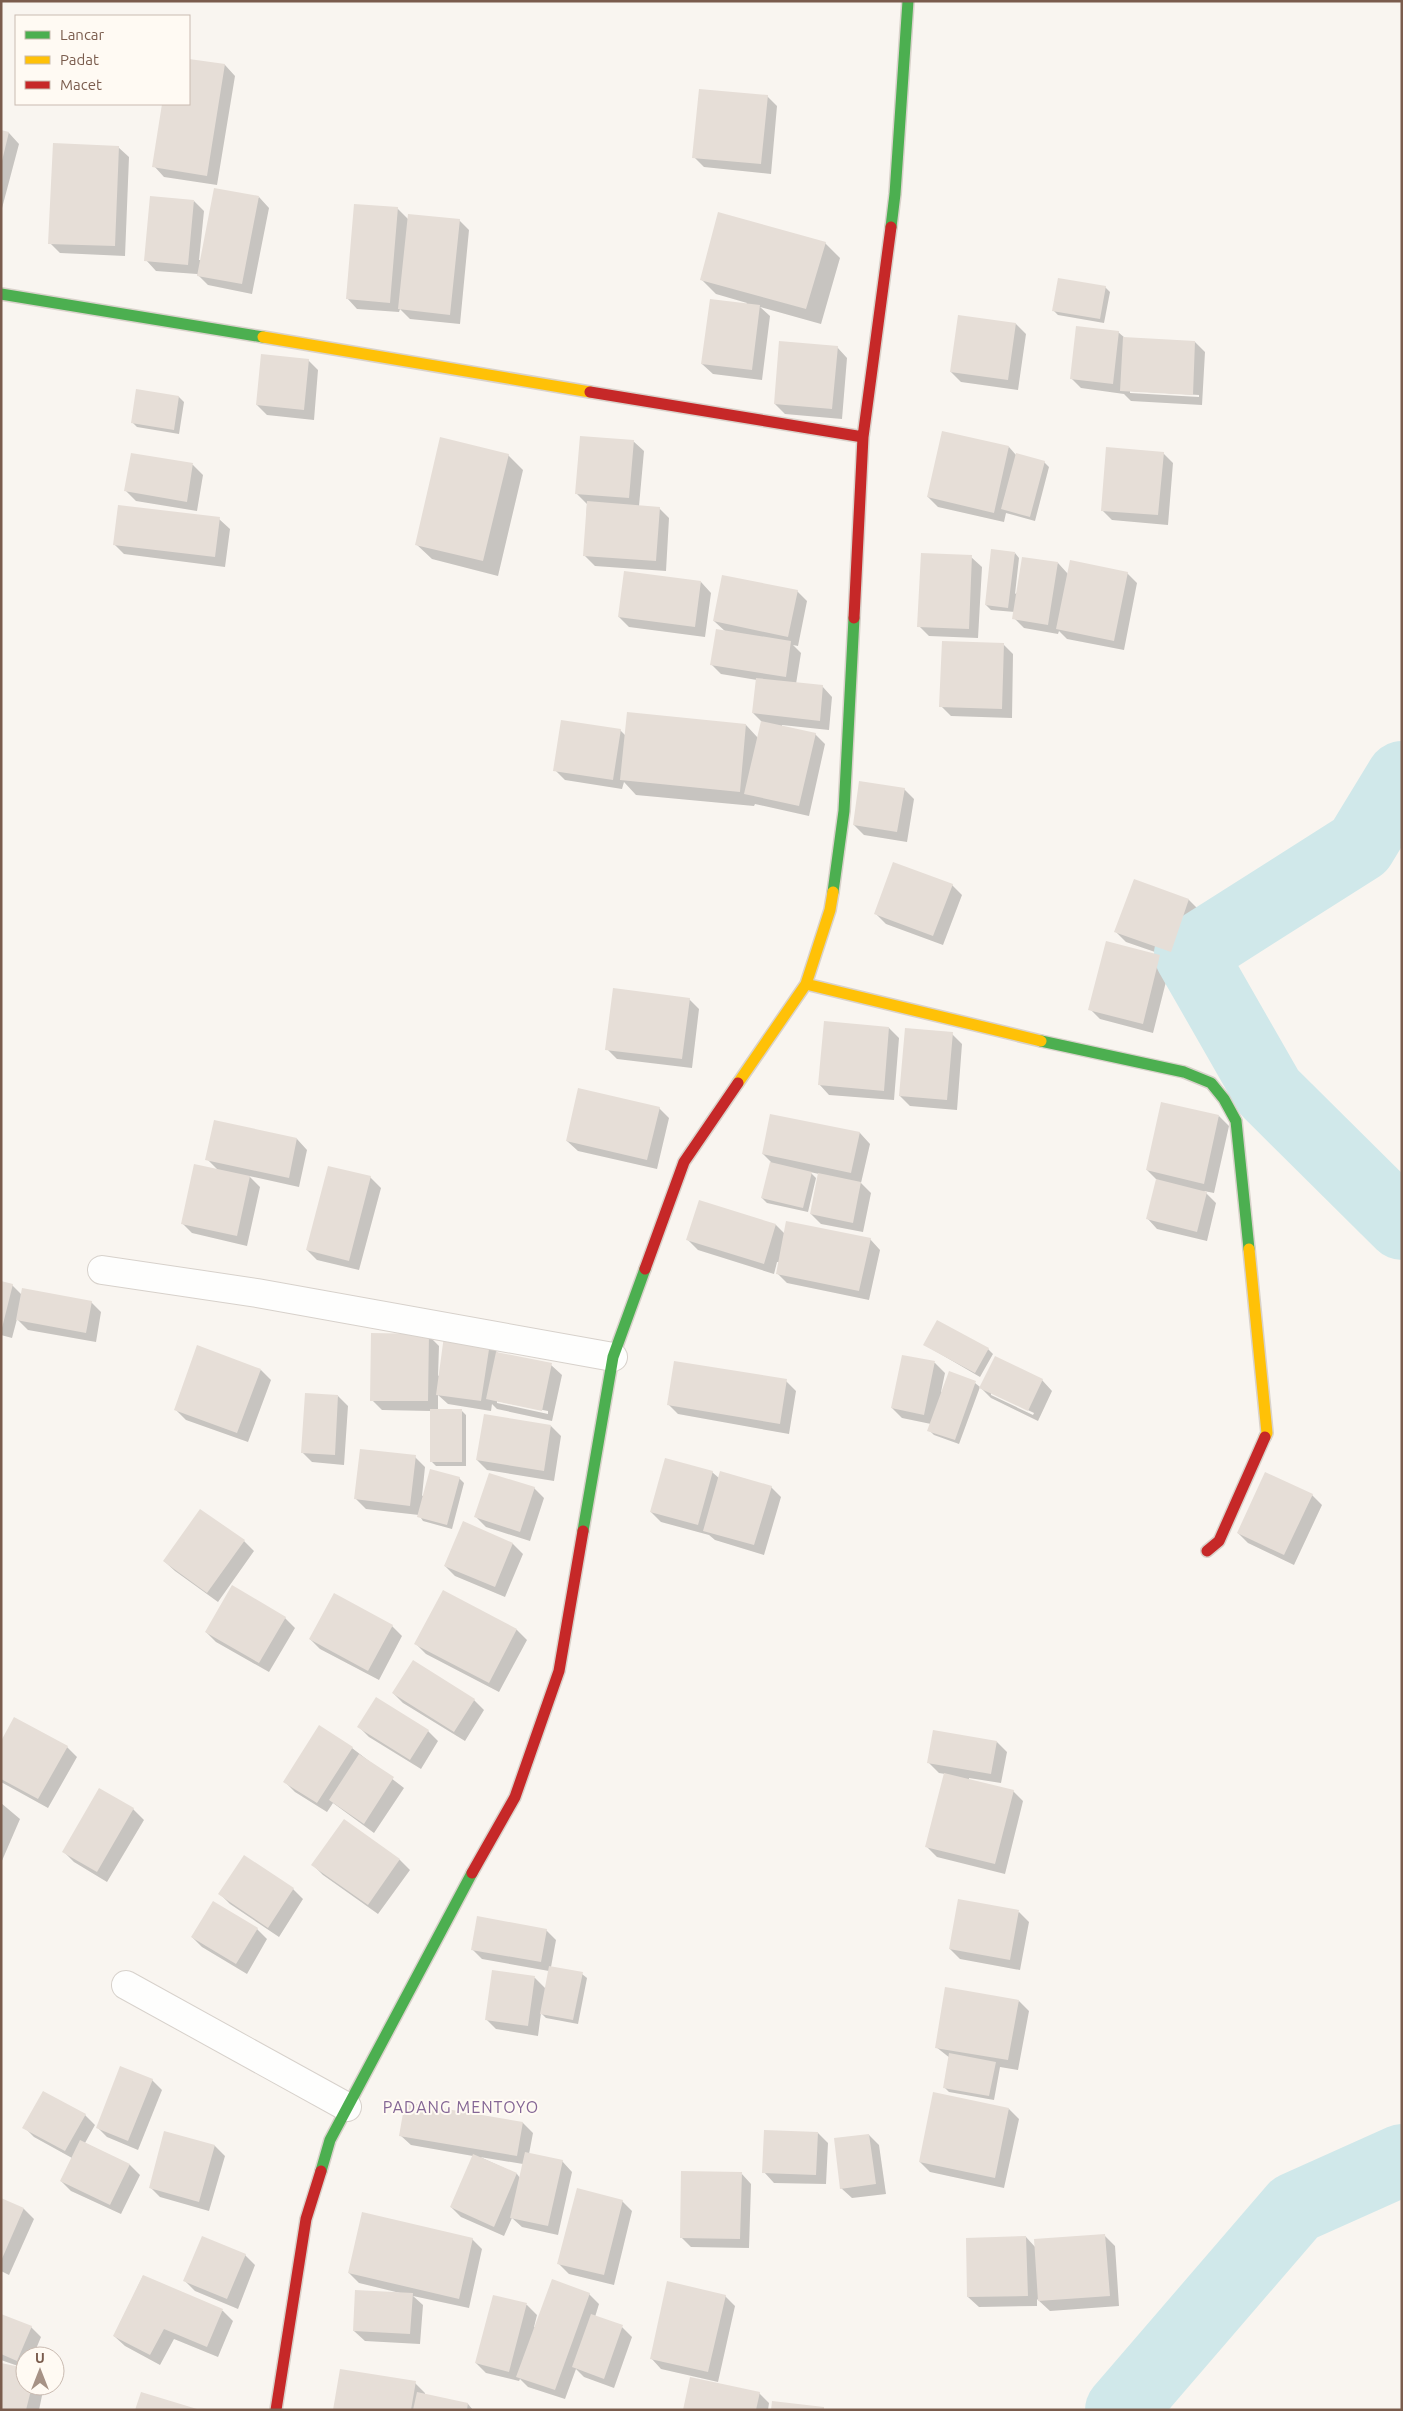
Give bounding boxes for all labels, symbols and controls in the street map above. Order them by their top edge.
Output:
legend [15,15,190,105]
text: Lancar [60,26,105,43]
text: Padat [60,51,99,68]
text: Macet [60,76,102,93]
district label: PADANG MENTOYO [383,2098,539,2116]
north arrow [15,2346,65,2396]
text: U [35,2350,45,2366]

